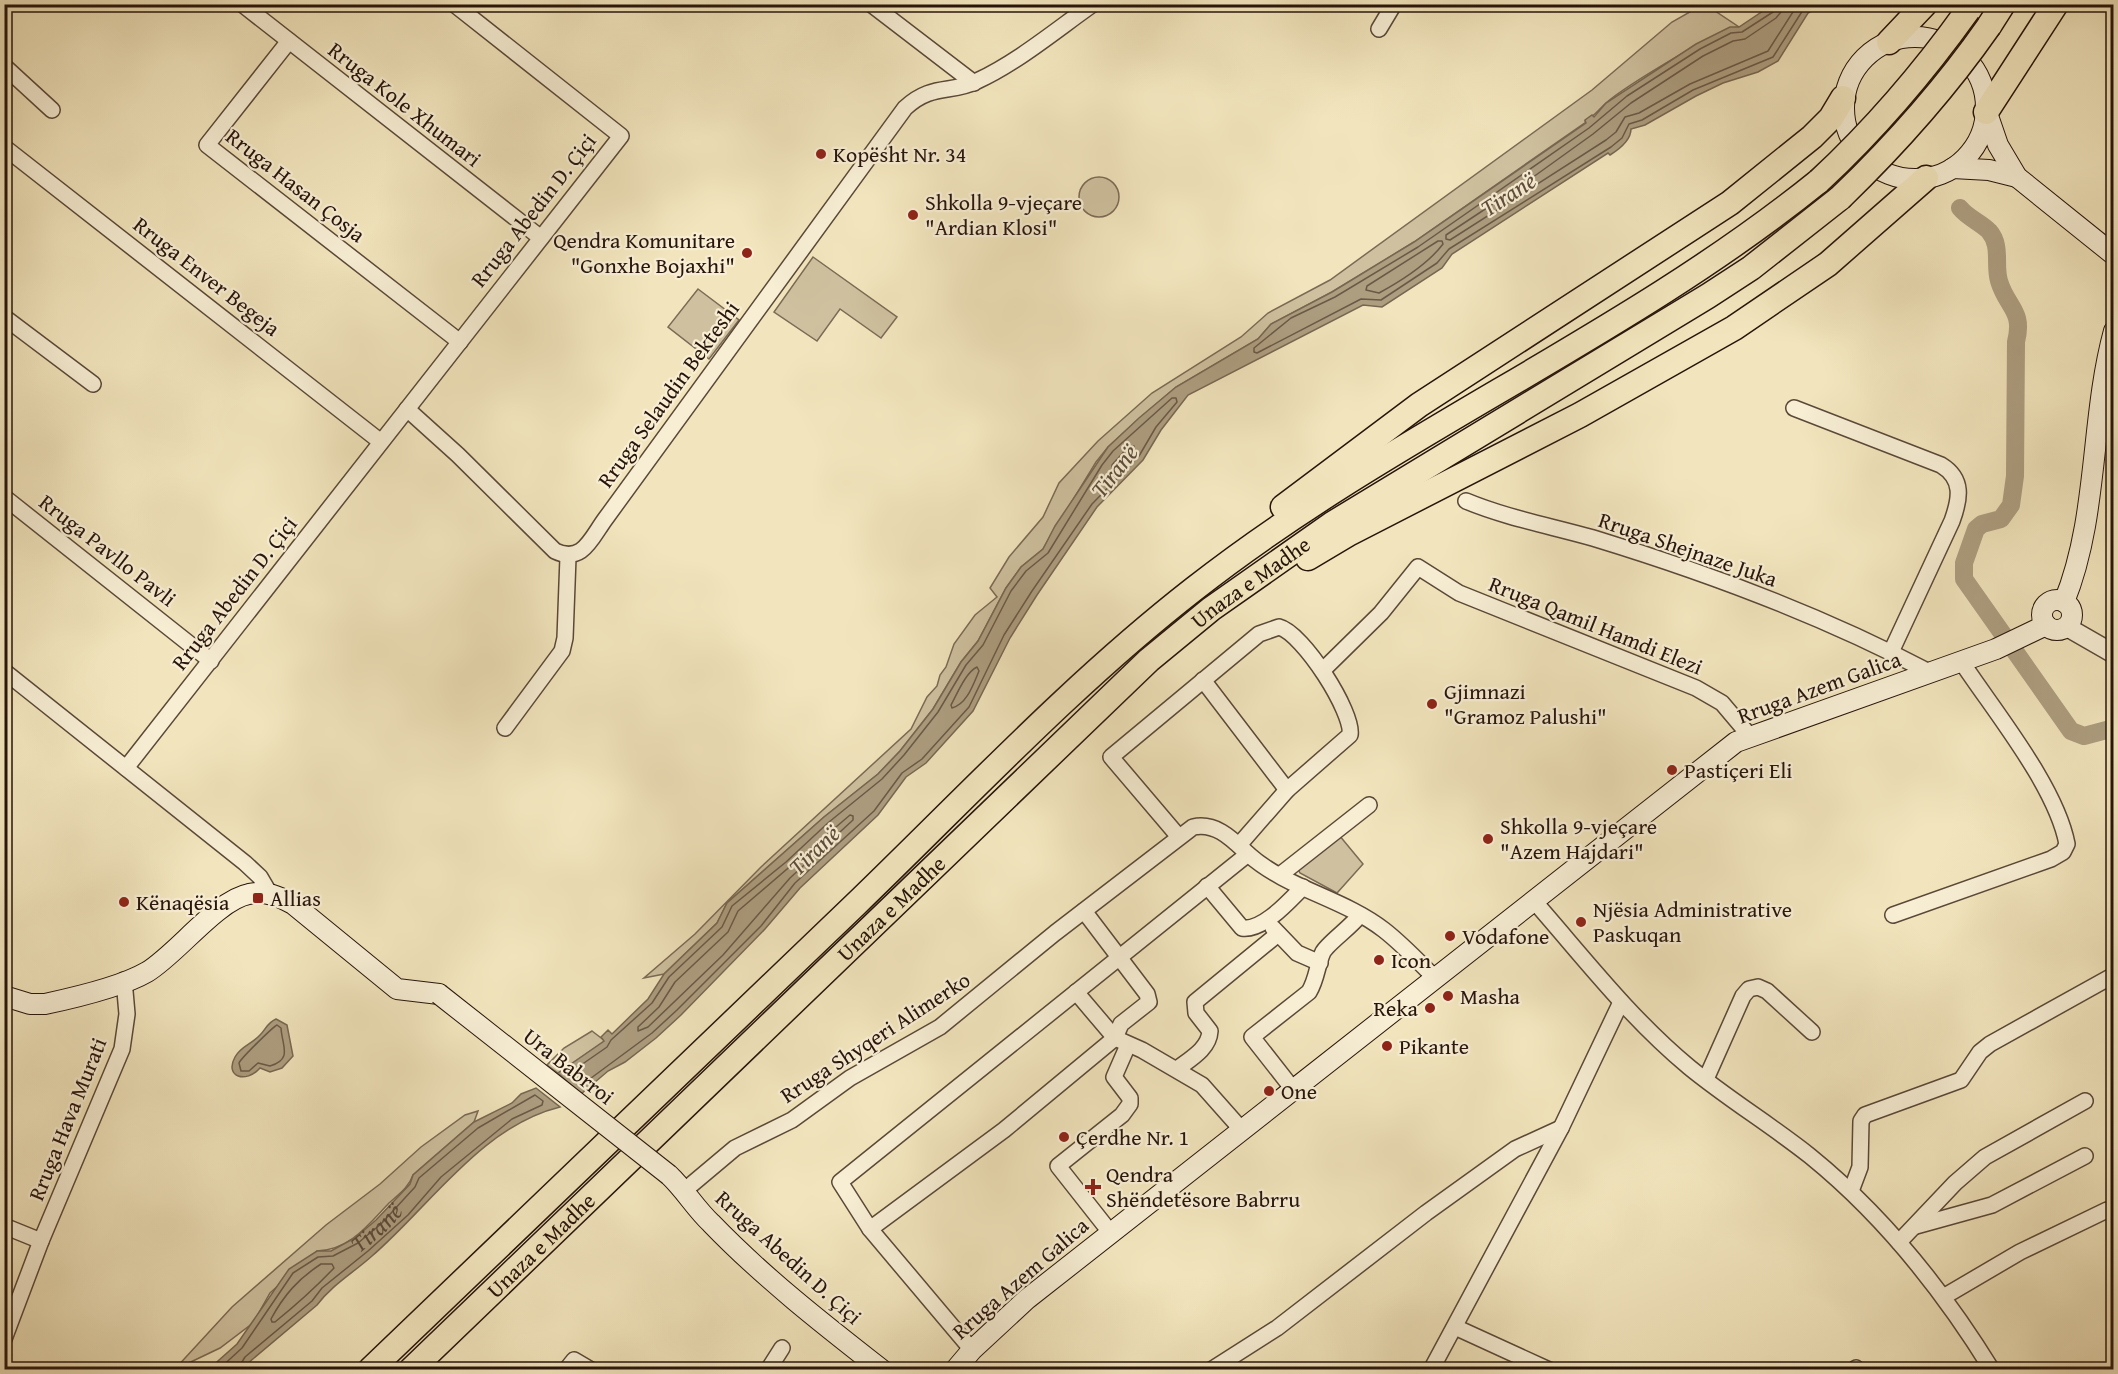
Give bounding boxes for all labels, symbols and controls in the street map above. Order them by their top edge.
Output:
street label: Rruga Kole Xhumari [321,34,489,174]
street label: Rruga Hasan Çosja [219,120,373,250]
street label: Rruga Abedin D. Çiçi [463,126,603,294]
place label: Kopësht Nr. 34 [833,138,966,170]
marker: Kopësht Nr. 34 [814,147,828,161]
water label: Tiranë [1473,163,1543,225]
place label: Shkolla 9-vjeçare "Ardian Klosi" [925,186,1082,243]
street label: Rruga Enver Begeja [127,208,288,344]
marker: Shkolla 9-vjeçare "Ardian Klosi" [906,208,920,222]
place label: Qendra Komunitare "Gonxhe Bojaxhi" [553,224,735,281]
marker: Qendra Komunitare "Gonxhe Bojaxhi" [740,246,754,260]
street label: Rruga Selaudin Bekteshi [589,294,747,494]
water label: Tiranë [1082,436,1146,505]
street label: Rruga Pavllo Pavli [33,486,183,614]
street label: Rruga Shejnaze Juka [1594,503,1782,595]
street label: Rruga Abedin D. Çiçi [164,509,304,677]
street label: Unaza e Madhe [1183,528,1317,636]
street label: Rruga Qamil Hamdi Elezi [1484,567,1708,683]
street label: Rruga Azem Galica [1733,642,1906,731]
place label: Gjimnazi "Gramoz Palushi" [1444,675,1607,732]
marker: Gjimnazi "Gramoz Palushi" [1425,697,1439,711]
place label: Pastiçeri Eli [1684,754,1793,786]
marker: Pastiçeri Eli [1665,763,1679,777]
place label: Shkolla 9-vjeçare "Azem Hajdari" [1500,810,1657,867]
water label: Tiranë [780,816,848,883]
marker: Shkolla 9-vjeçare "Azem Hajdari" [1481,832,1495,846]
street label: Unaza e Madhe [829,848,953,968]
place label: Allias [270,882,321,914]
place label: Kënaqësia [136,886,230,918]
marker: Allias [251,891,265,905]
place label: Njësia Administrative Paskuqan [1593,893,1792,950]
marker: Kënaqësia [117,895,131,909]
marker: Njësia Administrative Paskuqan [1574,915,1588,929]
place label: Vodafone [1462,920,1549,952]
marker: Vodafone [1443,929,1457,943]
place label: Icon [1391,944,1432,976]
marker: Icon [1372,953,1386,967]
street label: Rruga Shyqeri Alimerko [774,963,976,1111]
place label: Masha [1460,980,1521,1012]
marker: Masha [1441,989,1455,1003]
place label: Reka [1373,992,1419,1024]
marker: Reka [1423,1001,1437,1015]
street label: Ura Babrroi [517,1020,621,1112]
place label: Pikante [1399,1030,1469,1062]
street label: Rruga Hava Murati [20,1033,114,1205]
marker: Pikante [1380,1039,1394,1053]
place label: One [1281,1075,1317,1107]
marker: One [1262,1084,1276,1098]
place label: Çerdhe Nr. 1 [1076,1121,1189,1153]
marker: Çerdhe Nr. 1 [1057,1130,1071,1144]
place label: Qendra Shëndetësore Babrru [1106,1158,1300,1215]
marker: Qendra Shëndetësore Babrru [1084,1178,1102,1196]
street label: Rruga Abedin D. Çiçi [709,1182,869,1332]
street label: Unaza e Madhe [479,1185,602,1305]
water label: Tiranë [342,1194,410,1260]
street label: Rruga Azem Galica [945,1209,1096,1346]

